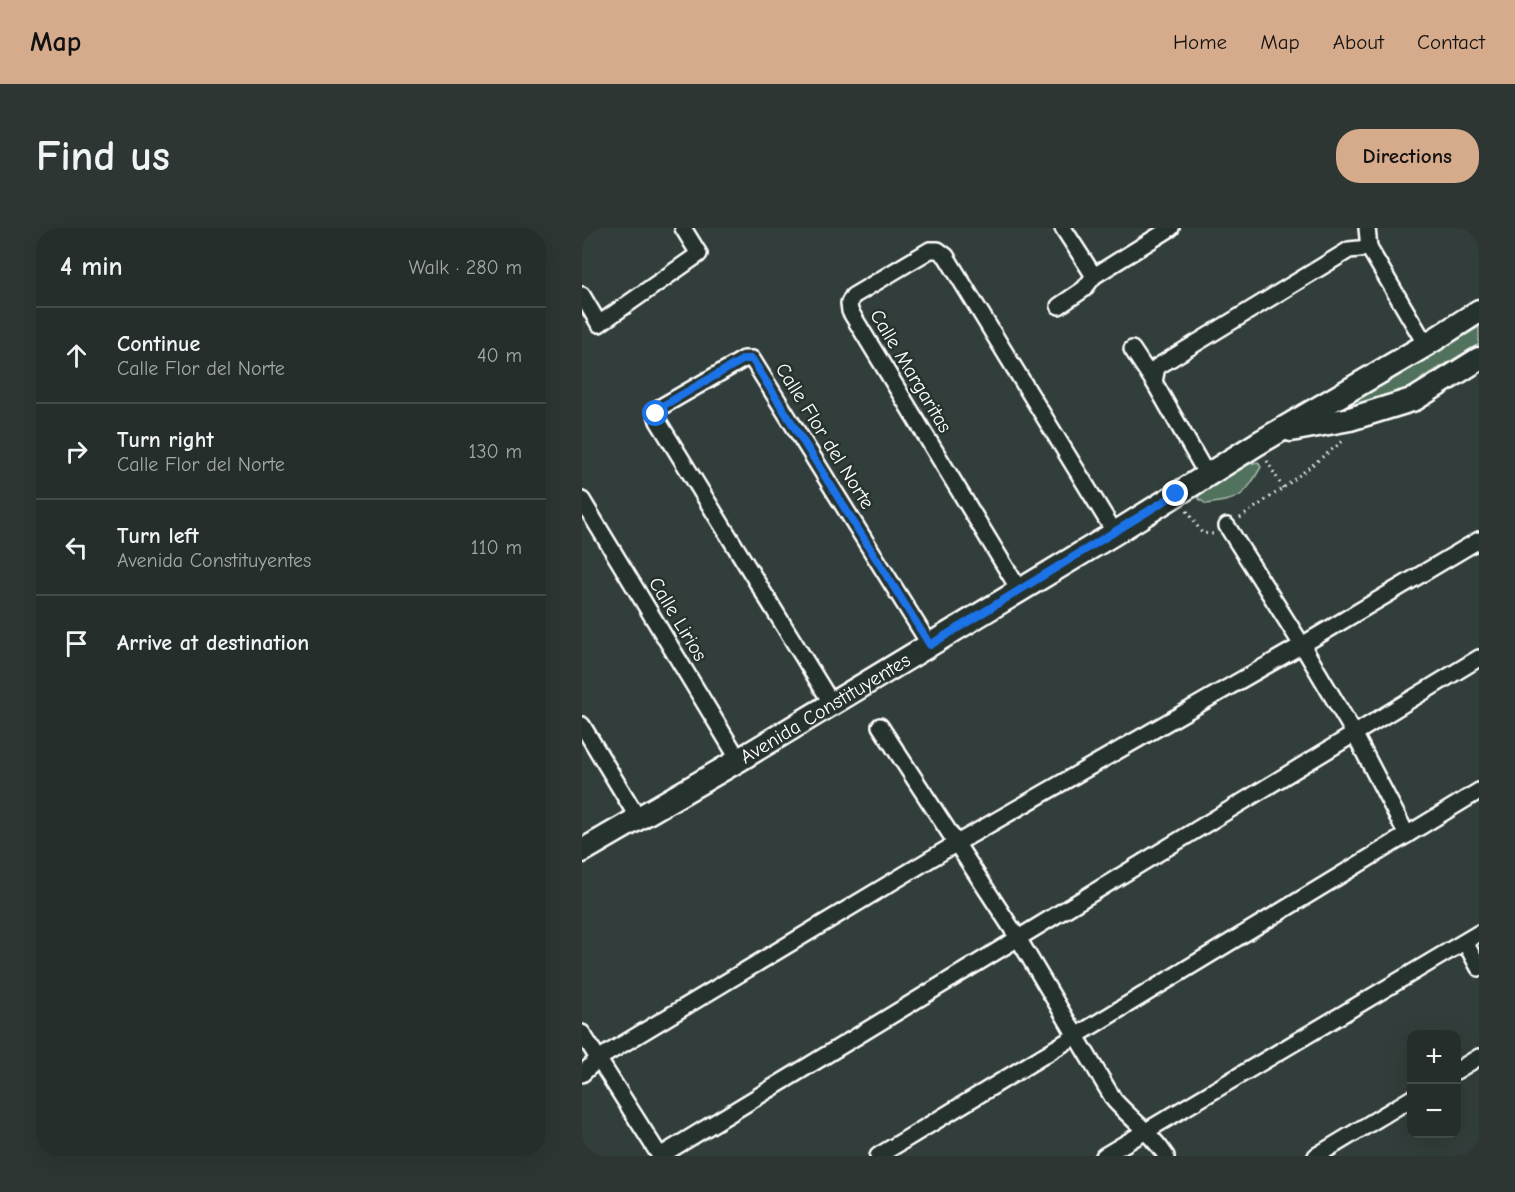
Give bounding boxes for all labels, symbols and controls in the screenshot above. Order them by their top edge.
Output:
text: Map [30,26,81,58]
text: Home [1173,30,1227,54]
text: Map [1260,30,1300,54]
text: About [1333,30,1384,54]
text: Contact [1417,30,1485,54]
button: Directions [1336,129,1479,183]
text: Find us [36,132,170,181]
text: 4 min [60,252,123,282]
text: Walk · 280 m [409,256,522,279]
street label: Calle Margaritas [865,305,957,437]
text: Continue [117,331,200,357]
icon: ahead [60,339,93,372]
text: 40 m [477,344,522,367]
text: Calle Flor del Norte [117,357,285,380]
street label: Calle Flor del Norte [771,359,879,513]
route start [642,400,668,426]
text: Turn right [117,427,214,453]
icon: right [60,435,93,468]
text: 130 m [469,440,522,463]
text: Calle Flor del Norte [117,453,285,476]
route end [1162,480,1188,506]
text: Turn left [117,523,199,549]
icon: left [60,531,93,564]
text: 110 m [471,536,522,559]
text: Avenida Constituyentes [117,549,311,572]
street label: Calle Lirios [644,573,712,665]
icon: arrive [60,627,93,660]
text: Arrive at destination [117,630,309,656]
street label: Avenida Constituyentes [736,648,914,768]
map controls [1407,1030,1461,1138]
button: + [1407,1030,1461,1084]
button: − [1407,1084,1461,1138]

